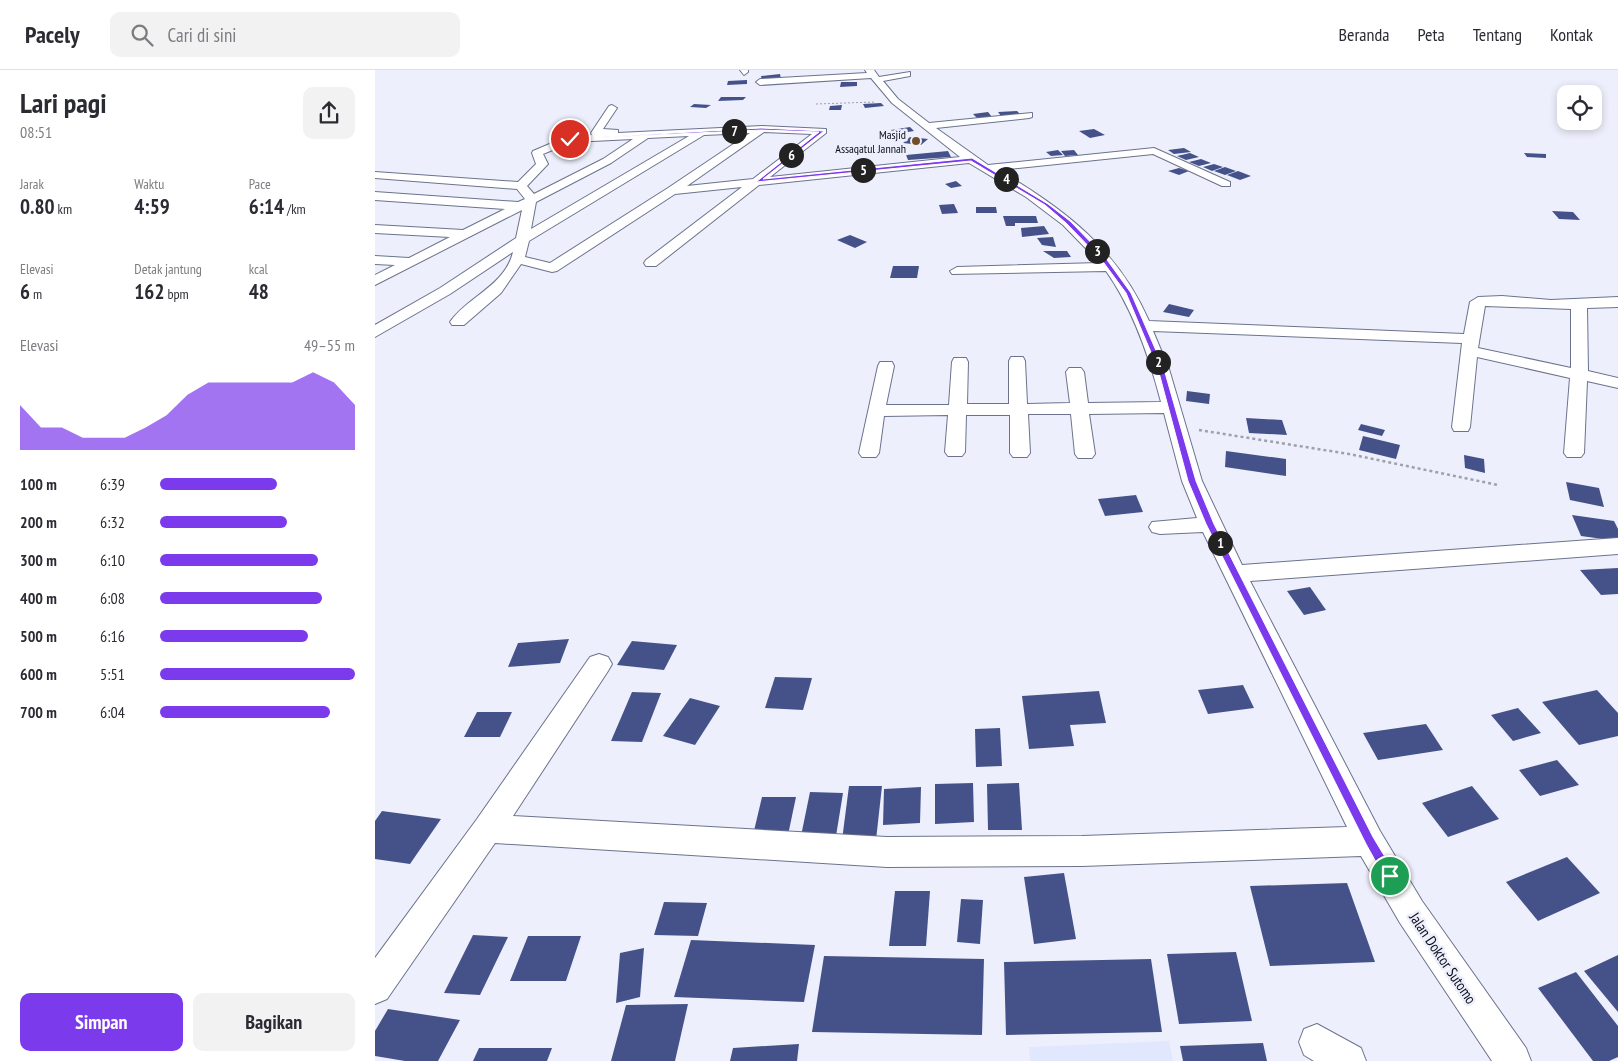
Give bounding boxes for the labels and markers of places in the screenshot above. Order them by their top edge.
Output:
pin [549,118,591,160]
pin: 7 [721,118,747,144]
place label: Masjid Assaqatul Jannah [835,127,906,156]
marker: Masjid Assaqatul Jannah [910,135,922,147]
pin: 6 [779,142,803,168]
pin: 5 [851,158,875,182]
pin: 4 [993,166,1019,192]
pin: 3 [1085,238,1109,264]
pin: 2 [1145,350,1171,374]
pin: 1 [1207,530,1233,556]
pin [1369,855,1411,897]

